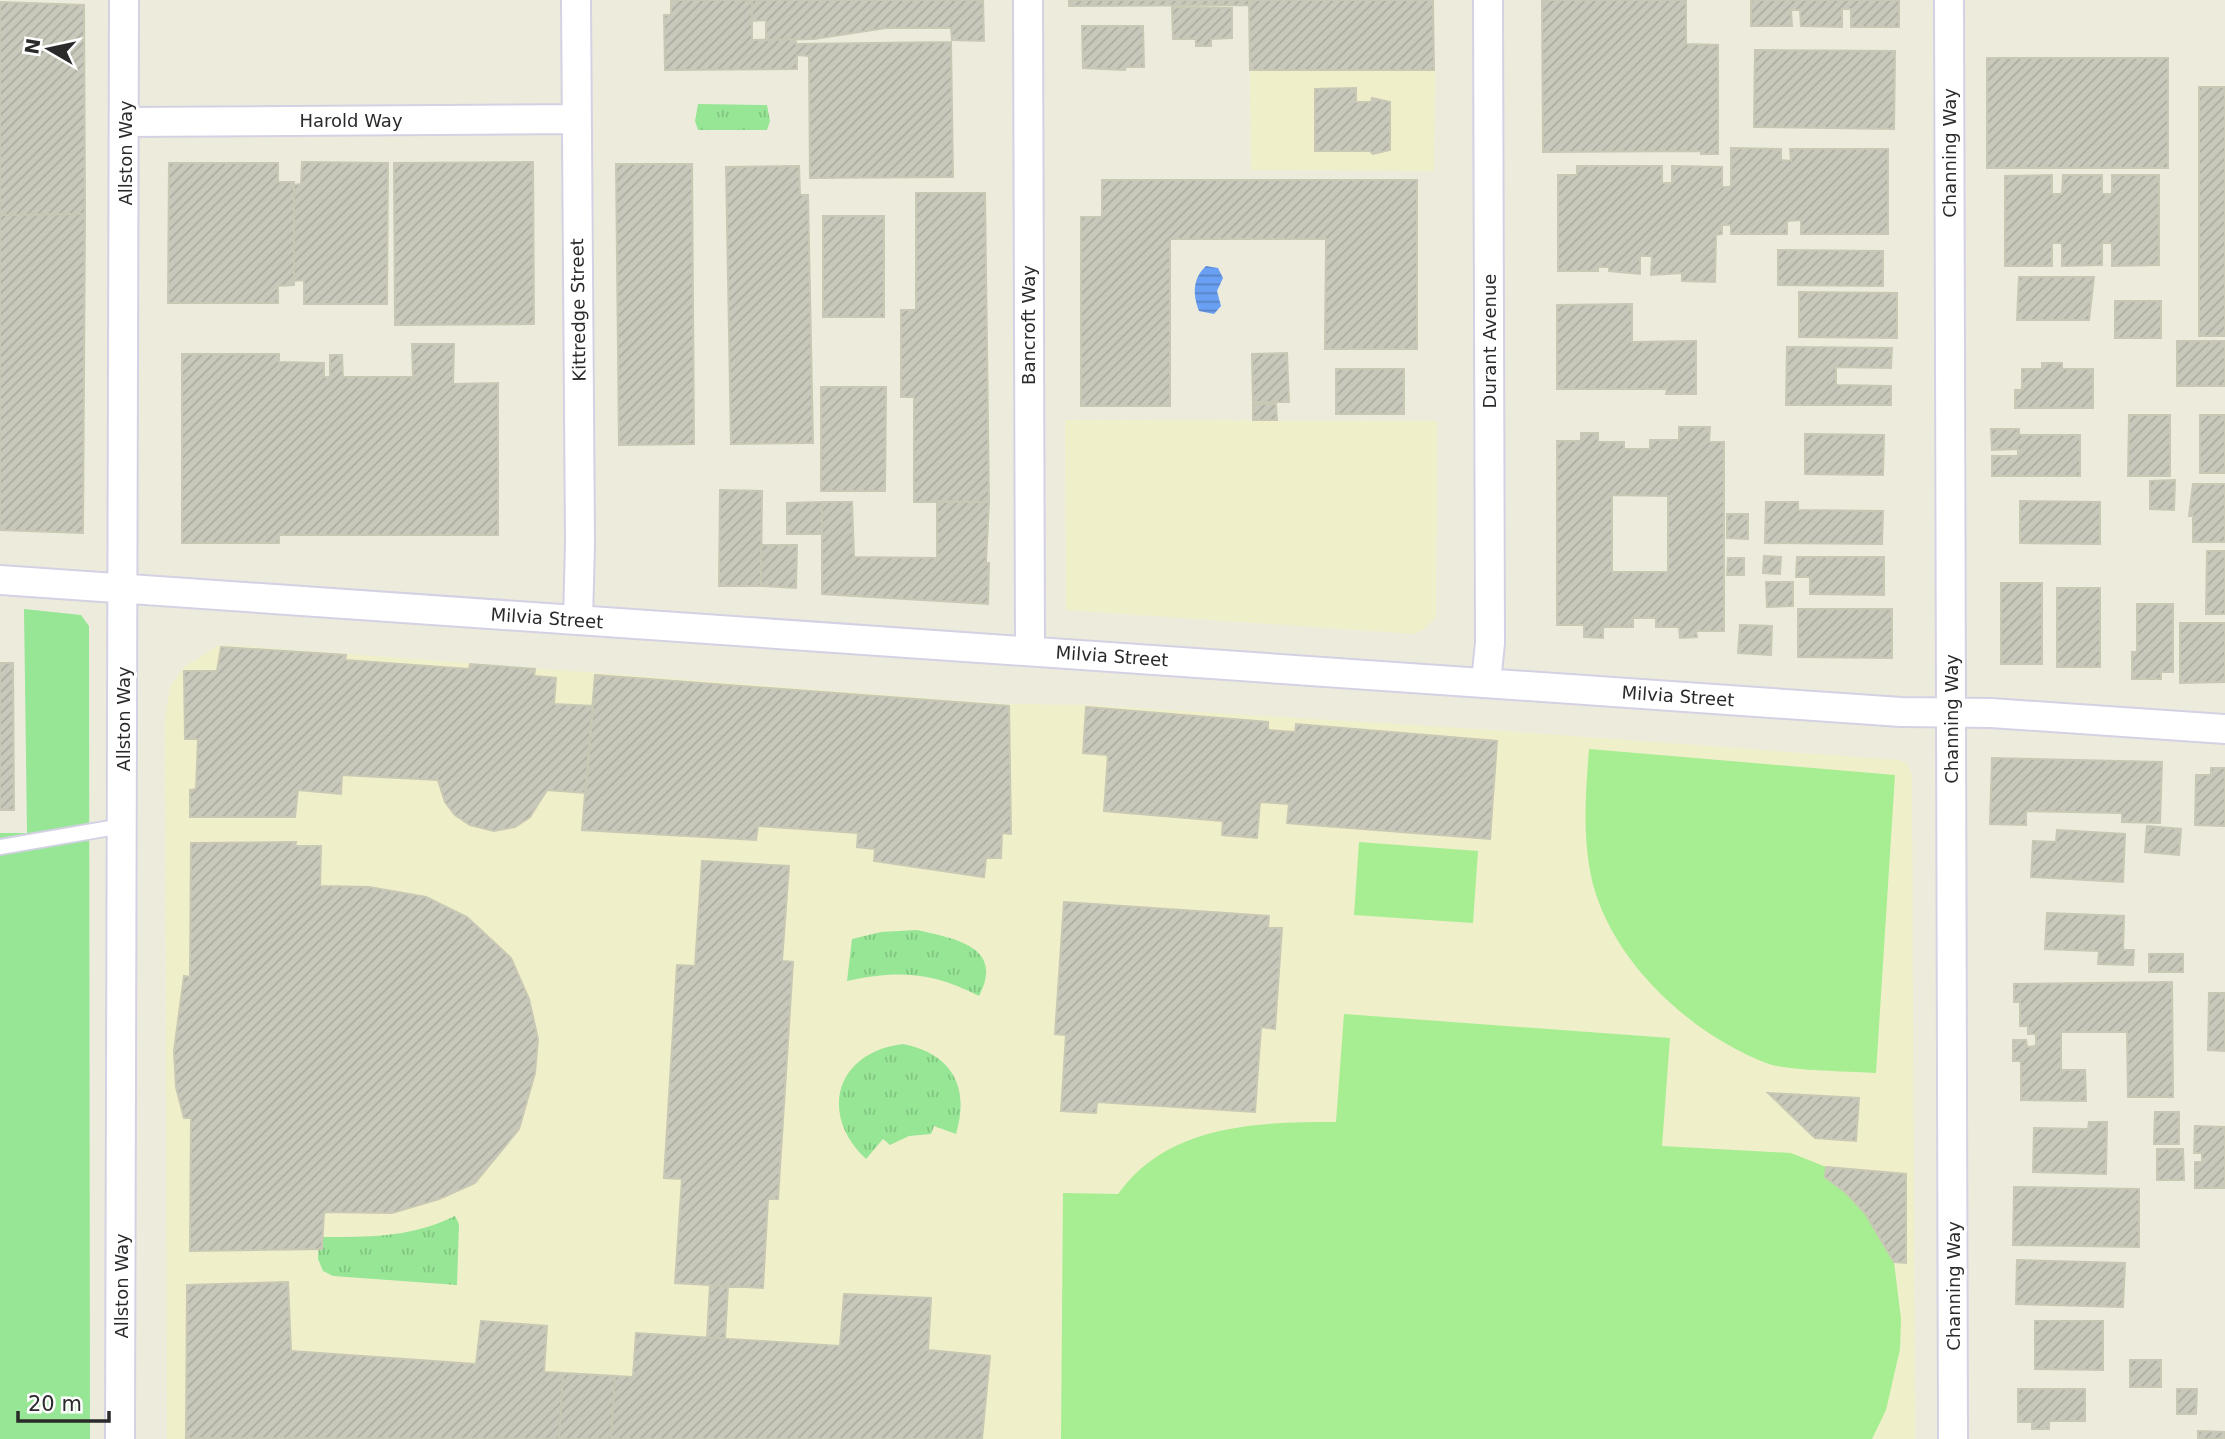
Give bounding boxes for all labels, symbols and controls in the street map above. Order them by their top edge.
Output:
north arrow [14,14,84,84]
text: N [20,37,44,56]
street label: Channing Way [1939,88,1960,218]
street label: Allston Way [115,100,136,206]
street label: Harold Way [299,110,403,131]
street label: Kittredge Street [566,238,590,382]
street label: Bancroft Way [1018,265,1039,385]
street label: Durant Avenue [1479,274,1500,408]
street label: Milvia Street [490,604,604,632]
street label: Milvia Street [1055,642,1169,670]
street label: Channing Way [1941,654,1962,784]
street label: Allston Way [113,666,134,772]
street label: Milvia Street [1621,682,1735,710]
street label: Channing Way [1943,1221,1964,1351]
street label: Allston Way [111,1233,132,1339]
scale bar [18,1380,108,1424]
text: 20 m [28,1392,82,1416]

